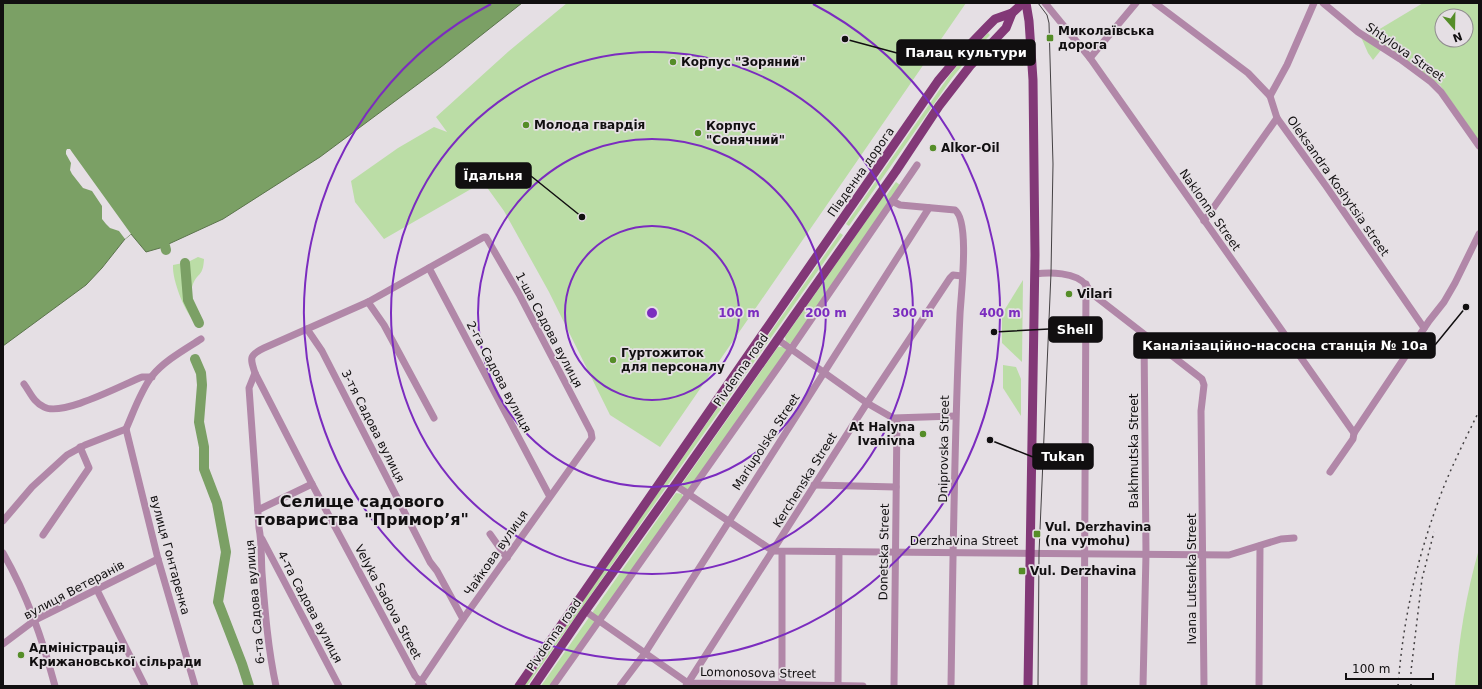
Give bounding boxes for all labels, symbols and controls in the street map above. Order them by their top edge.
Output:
north arrow [1434,8,1474,48]
street label: Shtylova Street [1363,20,1447,84]
place label: Миколаївська дорога [1058,24,1154,52]
text: N [1451,29,1464,45]
marker: Миколаївська дорога [1045,33,1055,43]
callout: Палац культури [897,40,1035,65]
text: Палац культури [905,45,1027,60]
place label: Корпус "Зоряний" [681,55,806,69]
marker: Корпус "Зоряний" [668,57,678,67]
street label: Oleksandra Koshytsia street [1284,113,1392,259]
place label: Молода гвардія [534,118,645,132]
place label: Корпус "Сонячний" [706,119,785,147]
marker: Молода гвардія [521,120,531,130]
street label: Південна дорога [825,124,897,220]
marker: Корпус "Сонячний" [693,128,703,138]
place label: Alkor-Oil [941,141,1000,155]
marker: Alkor-Oil [928,143,938,153]
callout: Їдальня [456,163,531,188]
street label: Naklonna Street [1177,166,1244,254]
text: Їдальня [463,168,523,183]
street label: 1-ша Садова вулиця [513,270,585,390]
place label: Vilari [1077,287,1112,301]
marker: Vilari [1064,289,1074,299]
centre of rings [645,306,659,320]
text: 100 m [718,306,760,320]
text: 200 m [805,306,847,320]
text: 300 m [892,306,934,320]
text: 400 m [979,306,1021,320]
callout: Shell [1049,317,1102,342]
street label: 2-га Садова вулиця [464,319,534,435]
text: Shell [1057,322,1093,337]
street label: Pivdenna road [711,331,771,409]
callout: Каналізаційно-насосна станція № 10а [1134,333,1435,358]
text: Каналізаційно-насосна станція № 10а [1142,338,1428,353]
place label: Гуртожиток для персоналу [621,346,725,374]
marker: Гуртожиток для персоналу [608,355,618,365]
street label: 3-тя Садова вулиця [338,367,408,485]
street label: Mariupolska Street [729,391,803,493]
street label: Bakhmutska Street [1127,393,1141,508]
street label: Dniprovska Street [936,395,952,503]
place label: At Halyna Ivanivna [849,420,915,448]
marker: At Halyna Ivanivna [918,429,928,439]
street label: Kerchenska Street [770,430,840,530]
callout: Tukan [1033,444,1093,469]
text: Tukan [1041,449,1085,464]
district label: Селище садового товариства "Примор’я" [255,492,469,529]
street label: вулиця Гонтаренка [147,494,193,616]
street label: Donetska Street [876,503,892,601]
street label: Чайкова вулиця [461,508,531,598]
street label: Ivana Lutsenka Street [1185,513,1199,645]
place label: Vul. Derzhavina (na vymohu) [1045,520,1151,548]
marker: Vul. Derzhavina (na vymohu) [1032,529,1042,539]
street label: Derzhavina Street [910,534,1019,548]
street label: 6-та Садова вулиця [243,539,267,665]
street label: Velyka Sadova Street [352,542,424,662]
street label: 4-та Садова вулиця [275,549,345,665]
street label: вулиця Ветеранів [21,558,127,622]
place label: Vul. Derzhavina [1030,564,1136,578]
marker: Vul. Derzhavina [1017,566,1027,576]
street label: Pivdenna road [524,596,584,674]
place label: Адміністрація Крижановської сільради [29,641,202,669]
marker: Адміністрація Крижановської сільради [16,650,26,660]
scale bar [1346,655,1433,681]
text: 100 m [1352,662,1390,676]
street label: Lomonosova Street [700,665,816,681]

